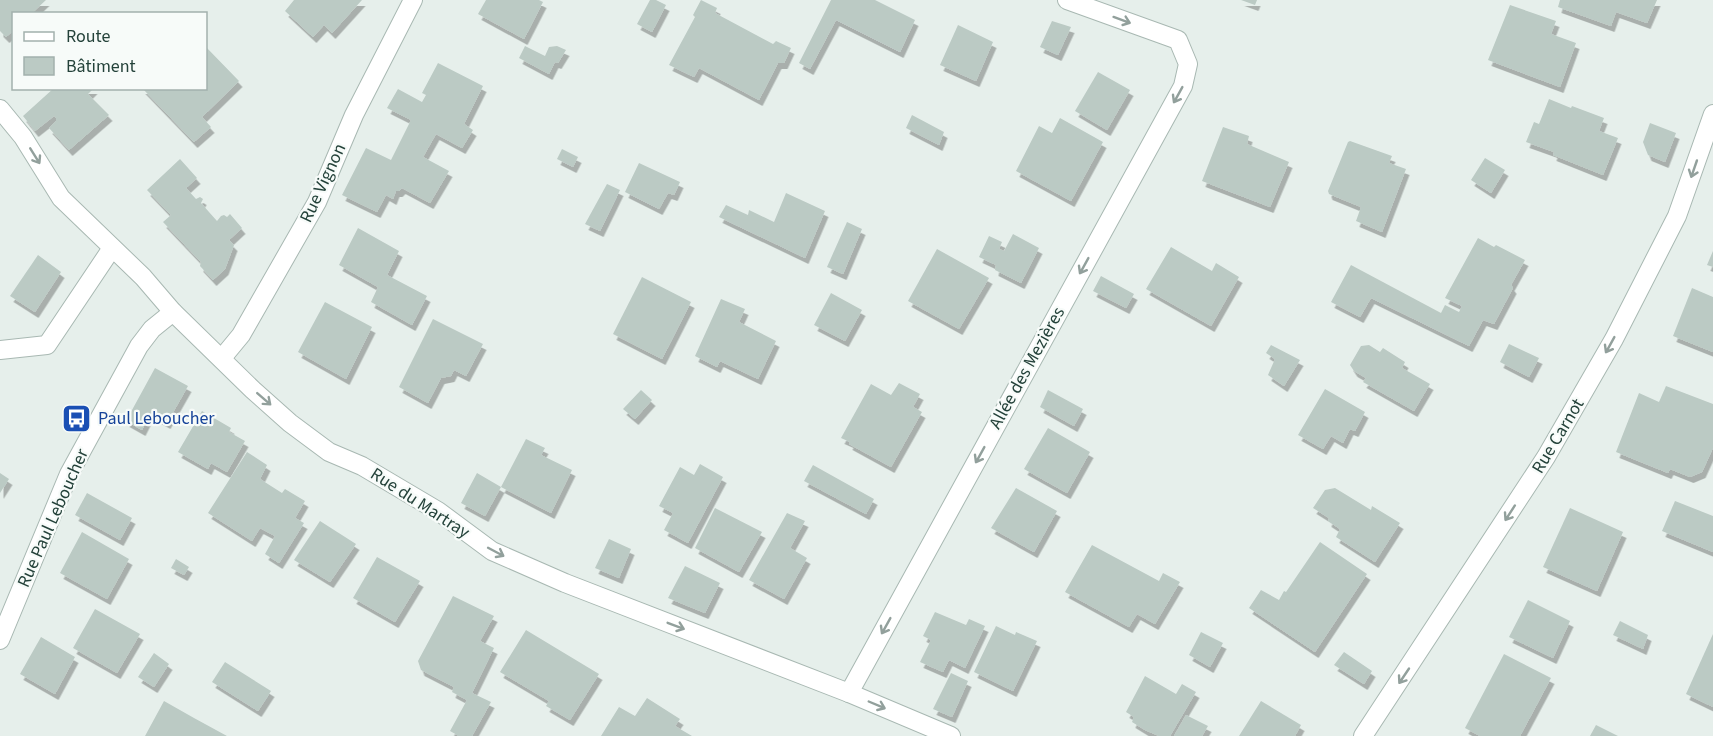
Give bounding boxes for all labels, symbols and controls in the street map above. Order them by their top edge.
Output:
legend [12,12,207,90]
one-way arrow [1112,15,1130,26]
text: Route [66,24,110,49]
text: Bâtiment [66,54,136,79]
one-way arrow [1172,86,1184,103]
street label: Rue Vignon [294,139,352,227]
one-way arrow [29,147,41,164]
one-way arrow [1687,160,1698,178]
one-way arrow [1078,257,1090,274]
street label: Allée des Mezières [983,302,1071,434]
one-way arrow [1604,336,1616,353]
one-way arrow [256,392,271,406]
street label: Rue Carnot [1526,394,1590,478]
bus stop icon: Paul Leboucher [61,402,93,434]
place label: Paul Leboucher [98,406,215,431]
street label: Rue Paul Leboucher [11,444,95,591]
one-way arrow [974,446,986,463]
street label: Rue du Martray [365,462,475,545]
one-way arrow [1504,504,1517,521]
one-way arrow [486,547,504,558]
one-way arrow [879,617,891,634]
one-way arrow [666,621,685,632]
one-way arrow [1398,667,1410,684]
one-way arrow [867,700,886,711]

